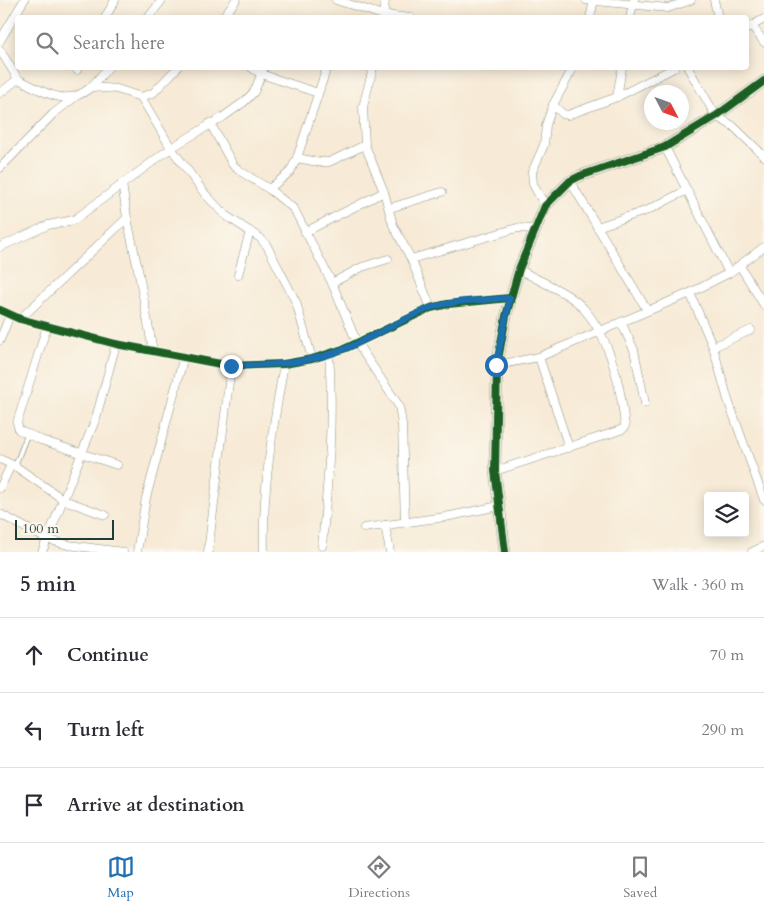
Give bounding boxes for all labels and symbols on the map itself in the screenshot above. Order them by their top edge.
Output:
north arrow [644,85,689,130]
route start [485,354,508,377]
route end [220,355,243,378]
scale bar [15,517,114,540]

